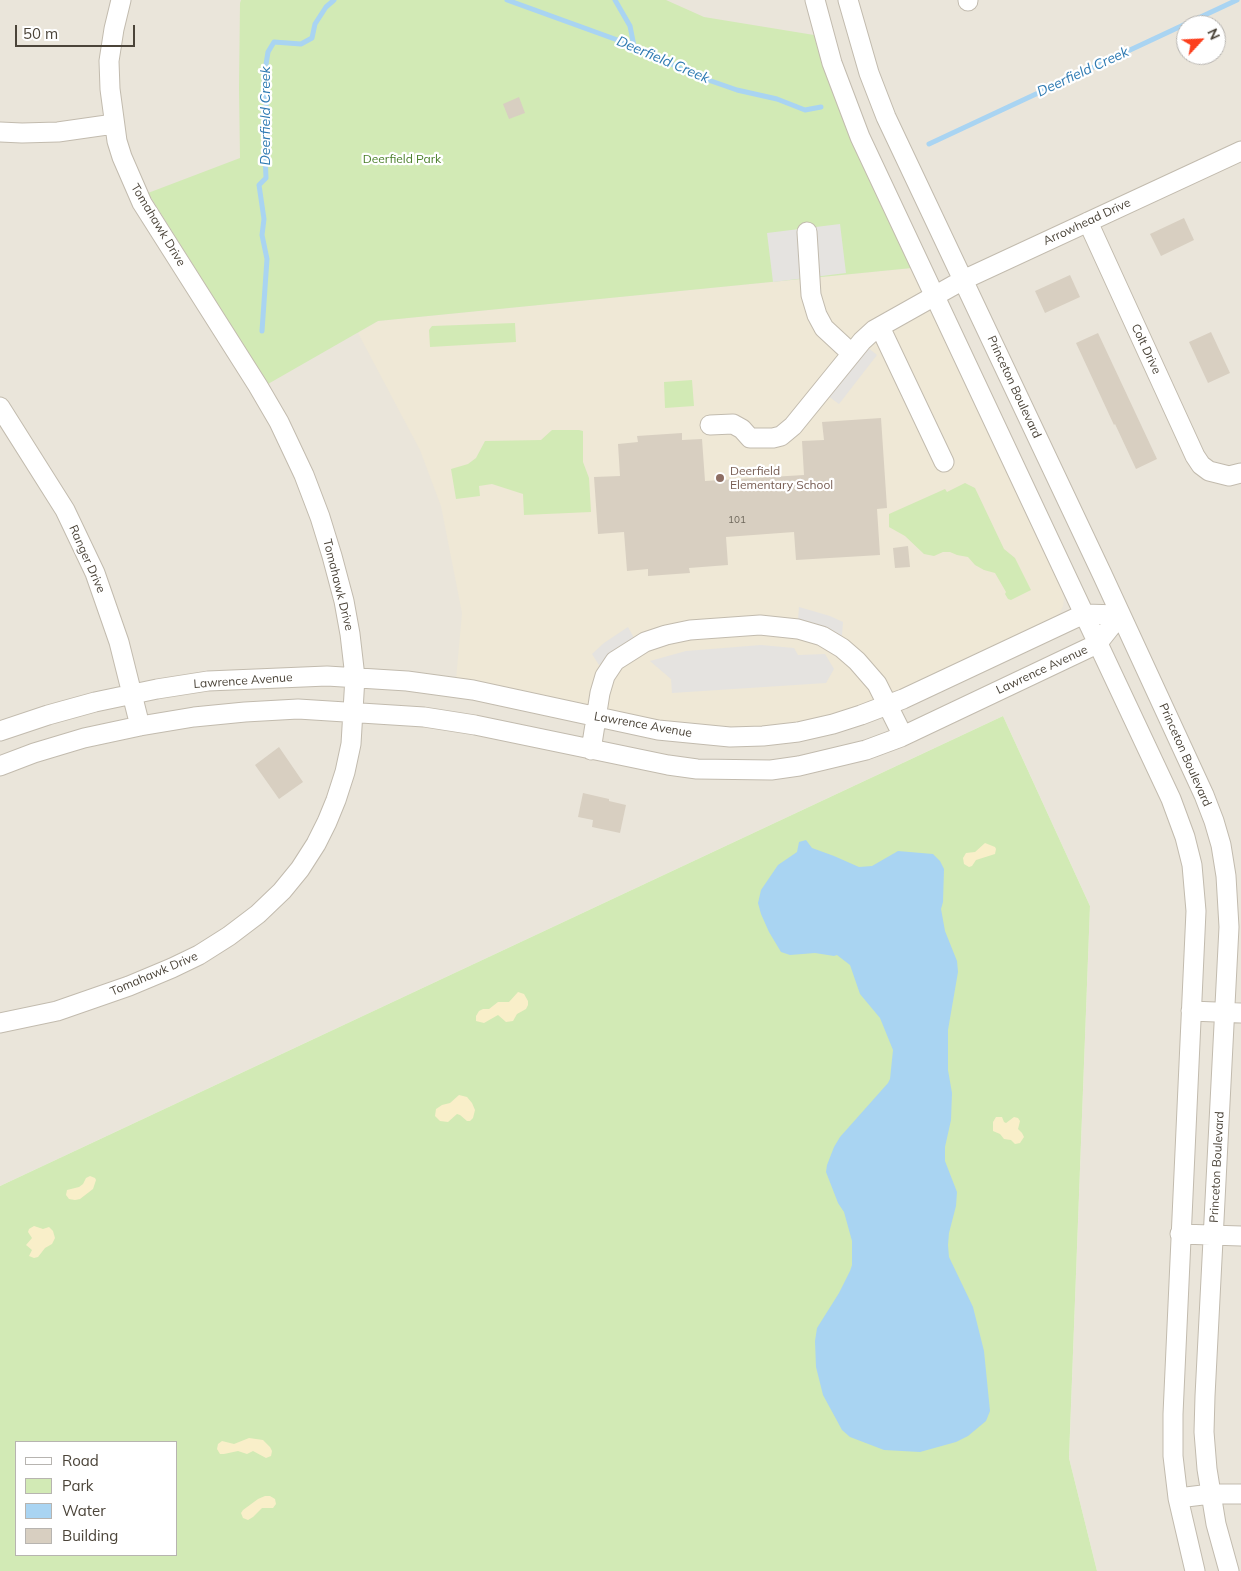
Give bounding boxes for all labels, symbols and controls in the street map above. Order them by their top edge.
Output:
scale bar [18,15,138,47]
north arrow [1176,15,1226,65]
text: 50 m [23,24,58,43]
text: N [1203,25,1224,43]
water label: Deerfield Creek [614,33,712,87]
water label: Deerfield Creek [1035,43,1131,101]
water label: Deerfield Creek [258,66,274,166]
park label: Deerfield Park [363,152,441,166]
street label: Tomahawk Drive [128,181,188,269]
street label: Arrowhead Drive [1041,195,1133,249]
street label: Colt Drive [1128,322,1164,376]
street label: Princeton Boulevard [984,333,1044,441]
place label: Deerfield Elementary School [730,464,833,492]
marker: Deerfield Elementary School [714,472,726,484]
house number: 101 [728,514,746,526]
street label: Ranger Drive [66,523,108,595]
street label: Tomahawk Drive [320,538,356,632]
street label: Lawrence Avenue [994,643,1090,697]
street label: Lawrence Avenue [193,670,293,692]
street label: Princeton Boulevard [1156,701,1214,809]
street label: Lawrence Avenue [593,709,693,741]
street label: Tomahawk Drive [108,949,200,999]
street label: Princeton Boulevard [1207,1111,1227,1223]
legend [15,1441,178,1556]
text: Road [62,1451,99,1470]
text: Park [62,1476,94,1495]
text: Water [62,1501,106,1520]
text: Building [62,1526,118,1545]

